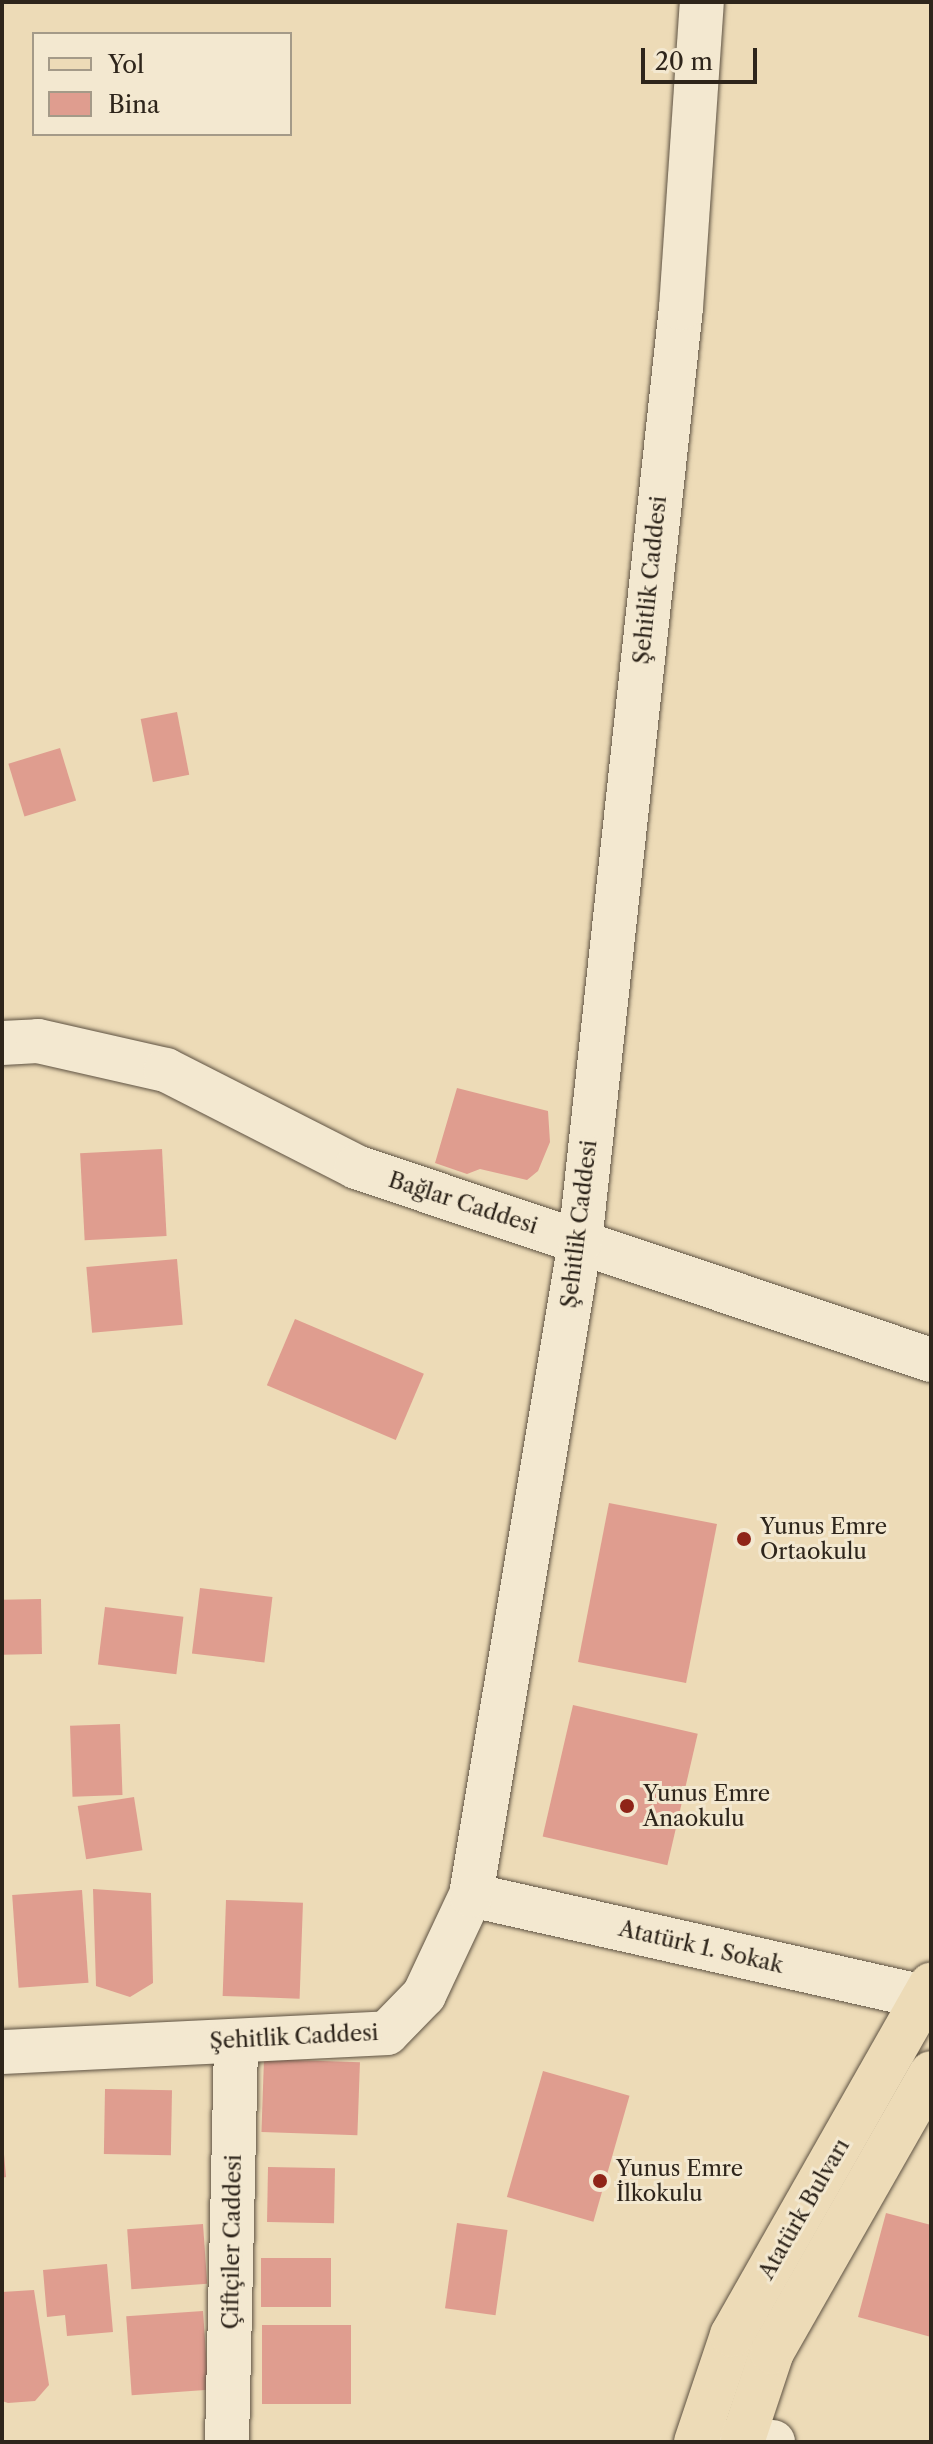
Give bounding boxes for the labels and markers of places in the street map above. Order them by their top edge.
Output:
place label: Yunus Emre Ortaokulu [760,1513,887,1564]
marker: Yunus Emre Ortaokulu [735,1530,753,1548]
place label: Yunus Emre Anaokulu [643,1780,770,1832]
marker: Yunus Emre Anaokulu [618,1797,636,1815]
place label: Yunus Emre İlkokulu [616,2155,743,2206]
marker: Yunus Emre İlkokulu [591,2172,609,2190]

